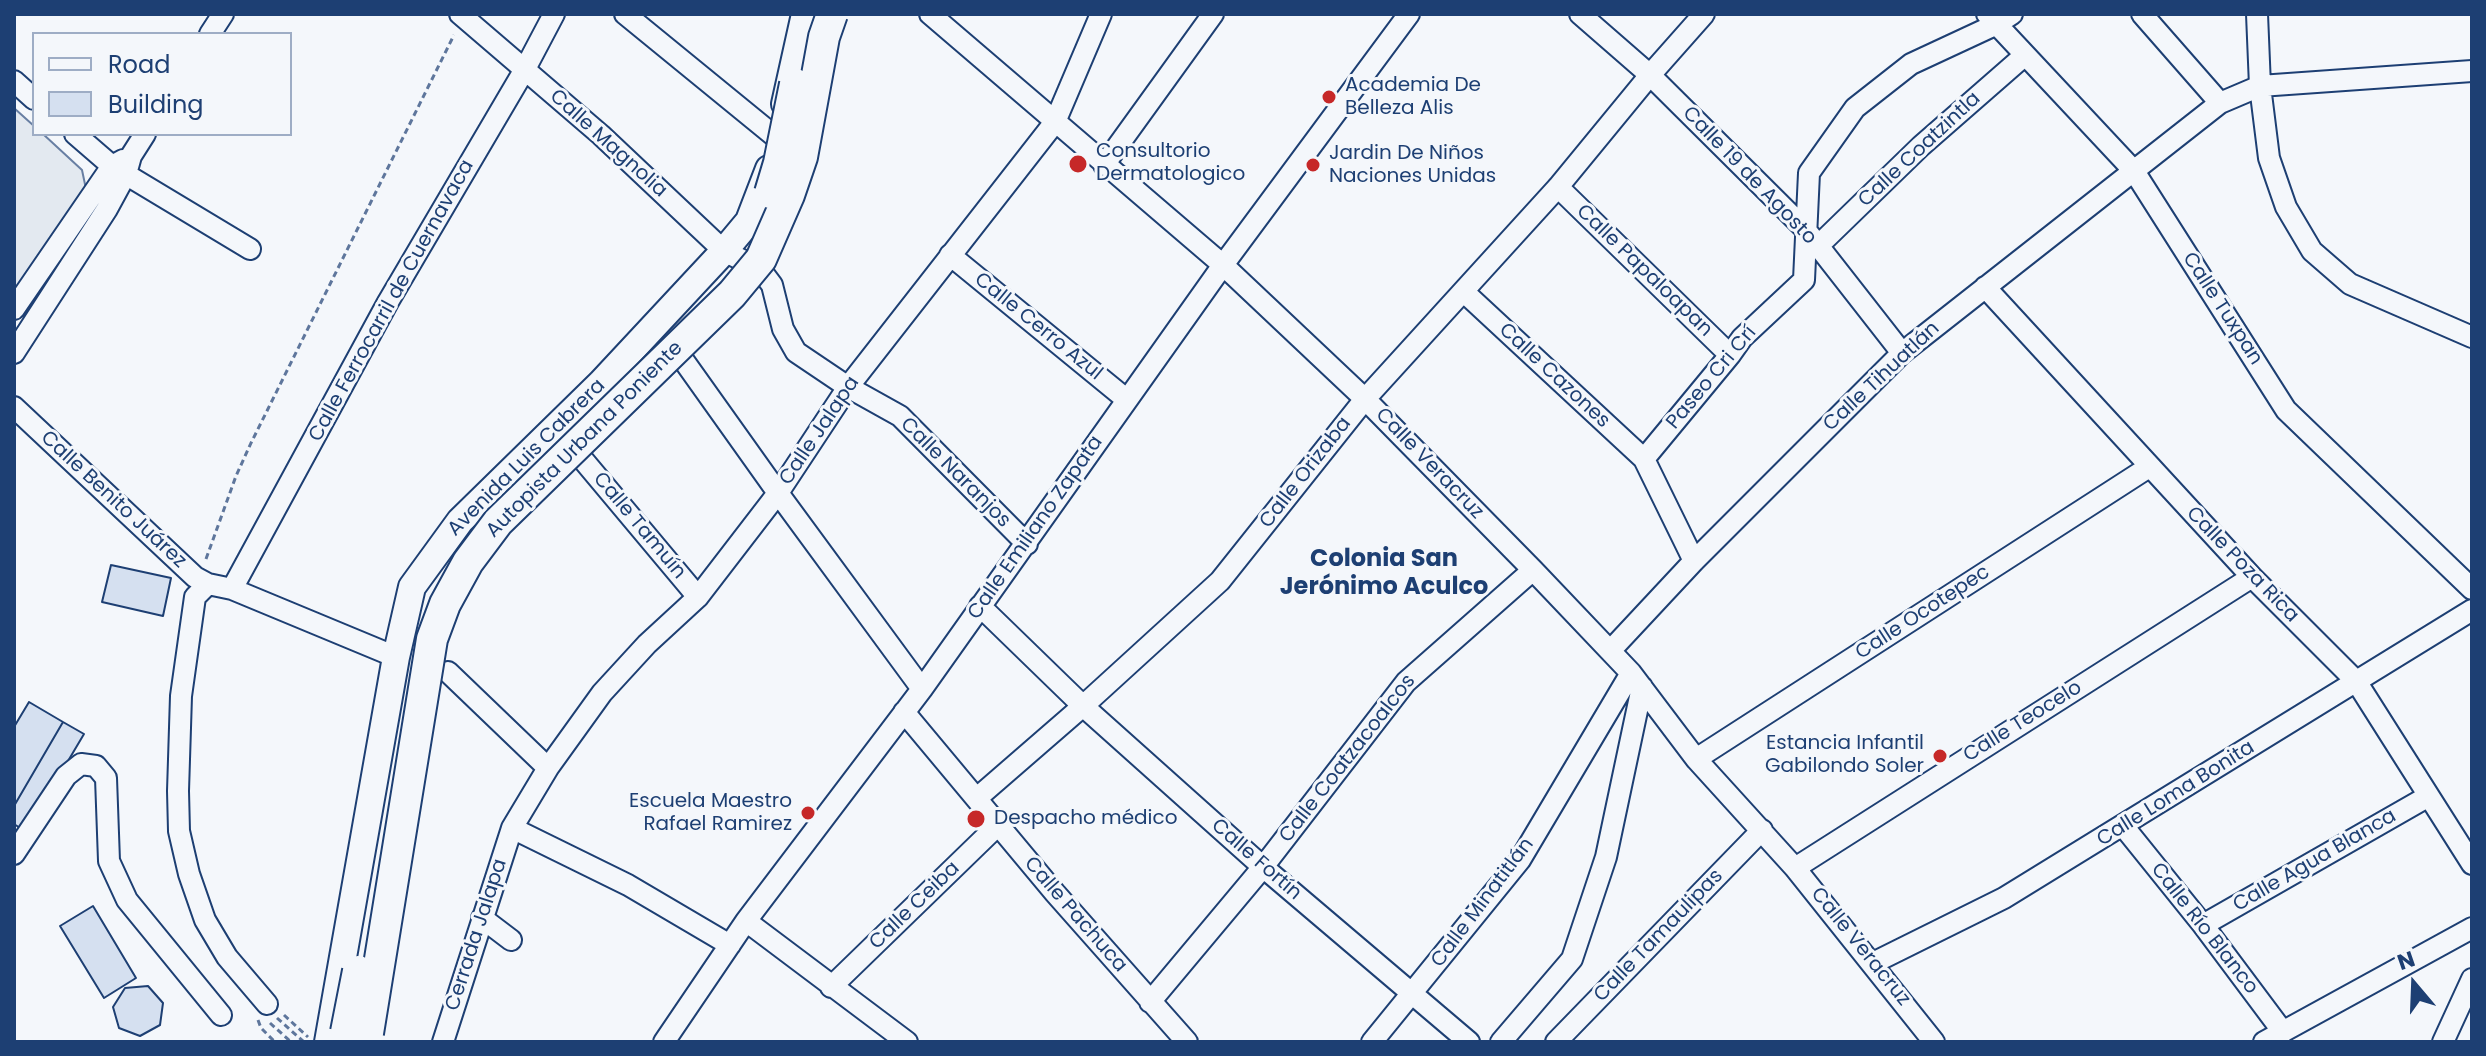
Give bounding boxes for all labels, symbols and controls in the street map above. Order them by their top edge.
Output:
legend [32,32,292,136]
text: Road [108,48,170,81]
place label: Academia De Belleza Alis [1345,74,1481,121]
street label: Calle Magnolia [544,85,672,203]
street label: Calle Coatzintla [1854,87,1986,213]
text: Building [108,88,204,121]
marker: Academia De Belleza Alis [1320,88,1338,106]
street label: Calle 19 de Agosto [1677,102,1821,250]
place label: Consultorio Dermatologico [1096,140,1245,187]
place label: Jardin De Niños Naciones Unidas [1329,142,1496,189]
marker: Consultorio Dermatologico [1067,153,1089,175]
street label: Calle Ferrocarril de Cuernavaca [304,156,480,446]
marker: Jardin De Niños Naciones Unidas [1304,156,1322,174]
street label: Calle Papaloapan [1571,200,1717,342]
street label: Calle Tuxpan [2177,248,2267,370]
street label: Calle Cerro Azul [969,268,1107,386]
street label: Calle Tihuatlán [1819,317,1945,437]
street label: Calle Cazones [1494,318,1614,434]
street label: Paseo Cri Crí [1662,322,1762,434]
street label: Autopista Urbana Poniente [482,337,688,543]
street label: Calle Jalapa [775,372,865,490]
street label: Avenida Luis Cabrera [443,374,611,542]
street label: Calle Veracruz [1370,404,1488,524]
street label: Calle Naranjos [895,413,1015,533]
street label: Calle Orizaba [1255,413,1357,533]
street label: Calle Benito Juárez [35,426,191,574]
street label: Calle Emiliano Zapata [963,432,1109,624]
street label: Calle Tamuín [587,468,691,584]
street label: Calle Poza Rica [2181,502,2303,628]
district label: Colonia San Jerónimo Aculco [1280,546,1488,602]
street label: Calle Ocotepec [1851,561,1995,665]
street label: Calle Coatzacoalcos [1275,670,1421,848]
street label: Calle Teocelo [1959,676,2087,768]
place label: Estancia Infantil Gabilondo Soler [1765,732,1924,779]
street label: Calle Loma Bonita [2093,736,2259,852]
marker: Estancia Infantil Gabilondo Soler [1931,747,1949,765]
place label: Escuela Maestro Rafael Ramirez [629,790,792,837]
marker: Escuela Maestro Rafael Ramirez [799,804,817,822]
street label: Calle Agua Blanca [2229,805,2401,917]
place label: Despacho médico [994,807,1177,831]
marker: Despacho médico [965,808,987,830]
street label: Calle Fortín [1206,814,1306,906]
street label: Calle Minatitlán [1427,834,1539,972]
street label: Calle Pachuca [1018,852,1132,978]
street label: Cerrada Jalapa [441,856,513,1014]
street label: Calle Ceiba [865,857,965,955]
street label: Calle Río Blanco [2145,858,2263,1000]
street label: Calle Tamaulipas [1590,865,1728,1007]
street label: Calle Veracruz [1805,883,1915,1011]
text: N [2393,943,2419,978]
north arrow [2374,944,2454,1024]

